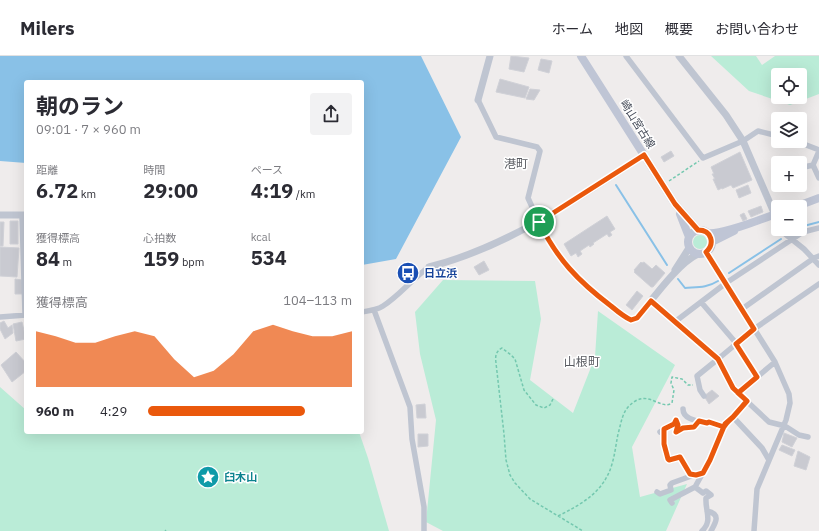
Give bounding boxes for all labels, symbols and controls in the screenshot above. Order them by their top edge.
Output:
text: Milers [20,16,75,40]
text: ホーム [551,20,593,38]
text: 地図 [615,20,643,38]
text: 概要 [665,20,693,38]
text: お問い合わせ [715,20,799,38]
map controls [771,68,807,236]
button: locate [771,68,807,104]
text: 朝のラン [36,91,124,120]
button: share [310,93,352,135]
street label: 崎山宮古線 [617,97,659,151]
button: layers [771,112,807,148]
text: 09:01 · 7 × 960 m [36,121,141,138]
district label: 港町 [504,156,528,171]
button: + [771,156,807,192]
text: 距離 [36,163,58,177]
text: 時間 [143,163,165,177]
text: ペース [251,163,283,177]
text: 6.72 [36,177,78,204]
text: 29:00 [143,177,198,204]
text: 4:19 [251,177,293,204]
text: km [78,187,96,201]
text: /km [293,187,315,201]
button: − [771,200,807,236]
pin [522,205,556,239]
icon: arrive [528,211,550,233]
text: kcal [251,230,271,244]
text: 獲得標高 [36,231,80,245]
text: 心拍数 [143,231,176,245]
text: 534 [251,244,287,271]
text: 84 [36,245,60,272]
text: 159 [143,245,179,272]
text: m [60,255,72,269]
text: bpm [179,255,204,269]
bus stop icon: 日立浜 [395,260,421,286]
place label: 日立浜 [424,266,457,280]
text: 104–113 m [283,292,352,309]
text: 獲得標高 [36,294,88,311]
district label: 山根町 [564,354,600,369]
text: 960 m [36,403,74,420]
text: 4:29 [100,403,127,420]
place icon: 臼木山 [195,464,221,490]
place label: 臼木山 [224,470,257,484]

